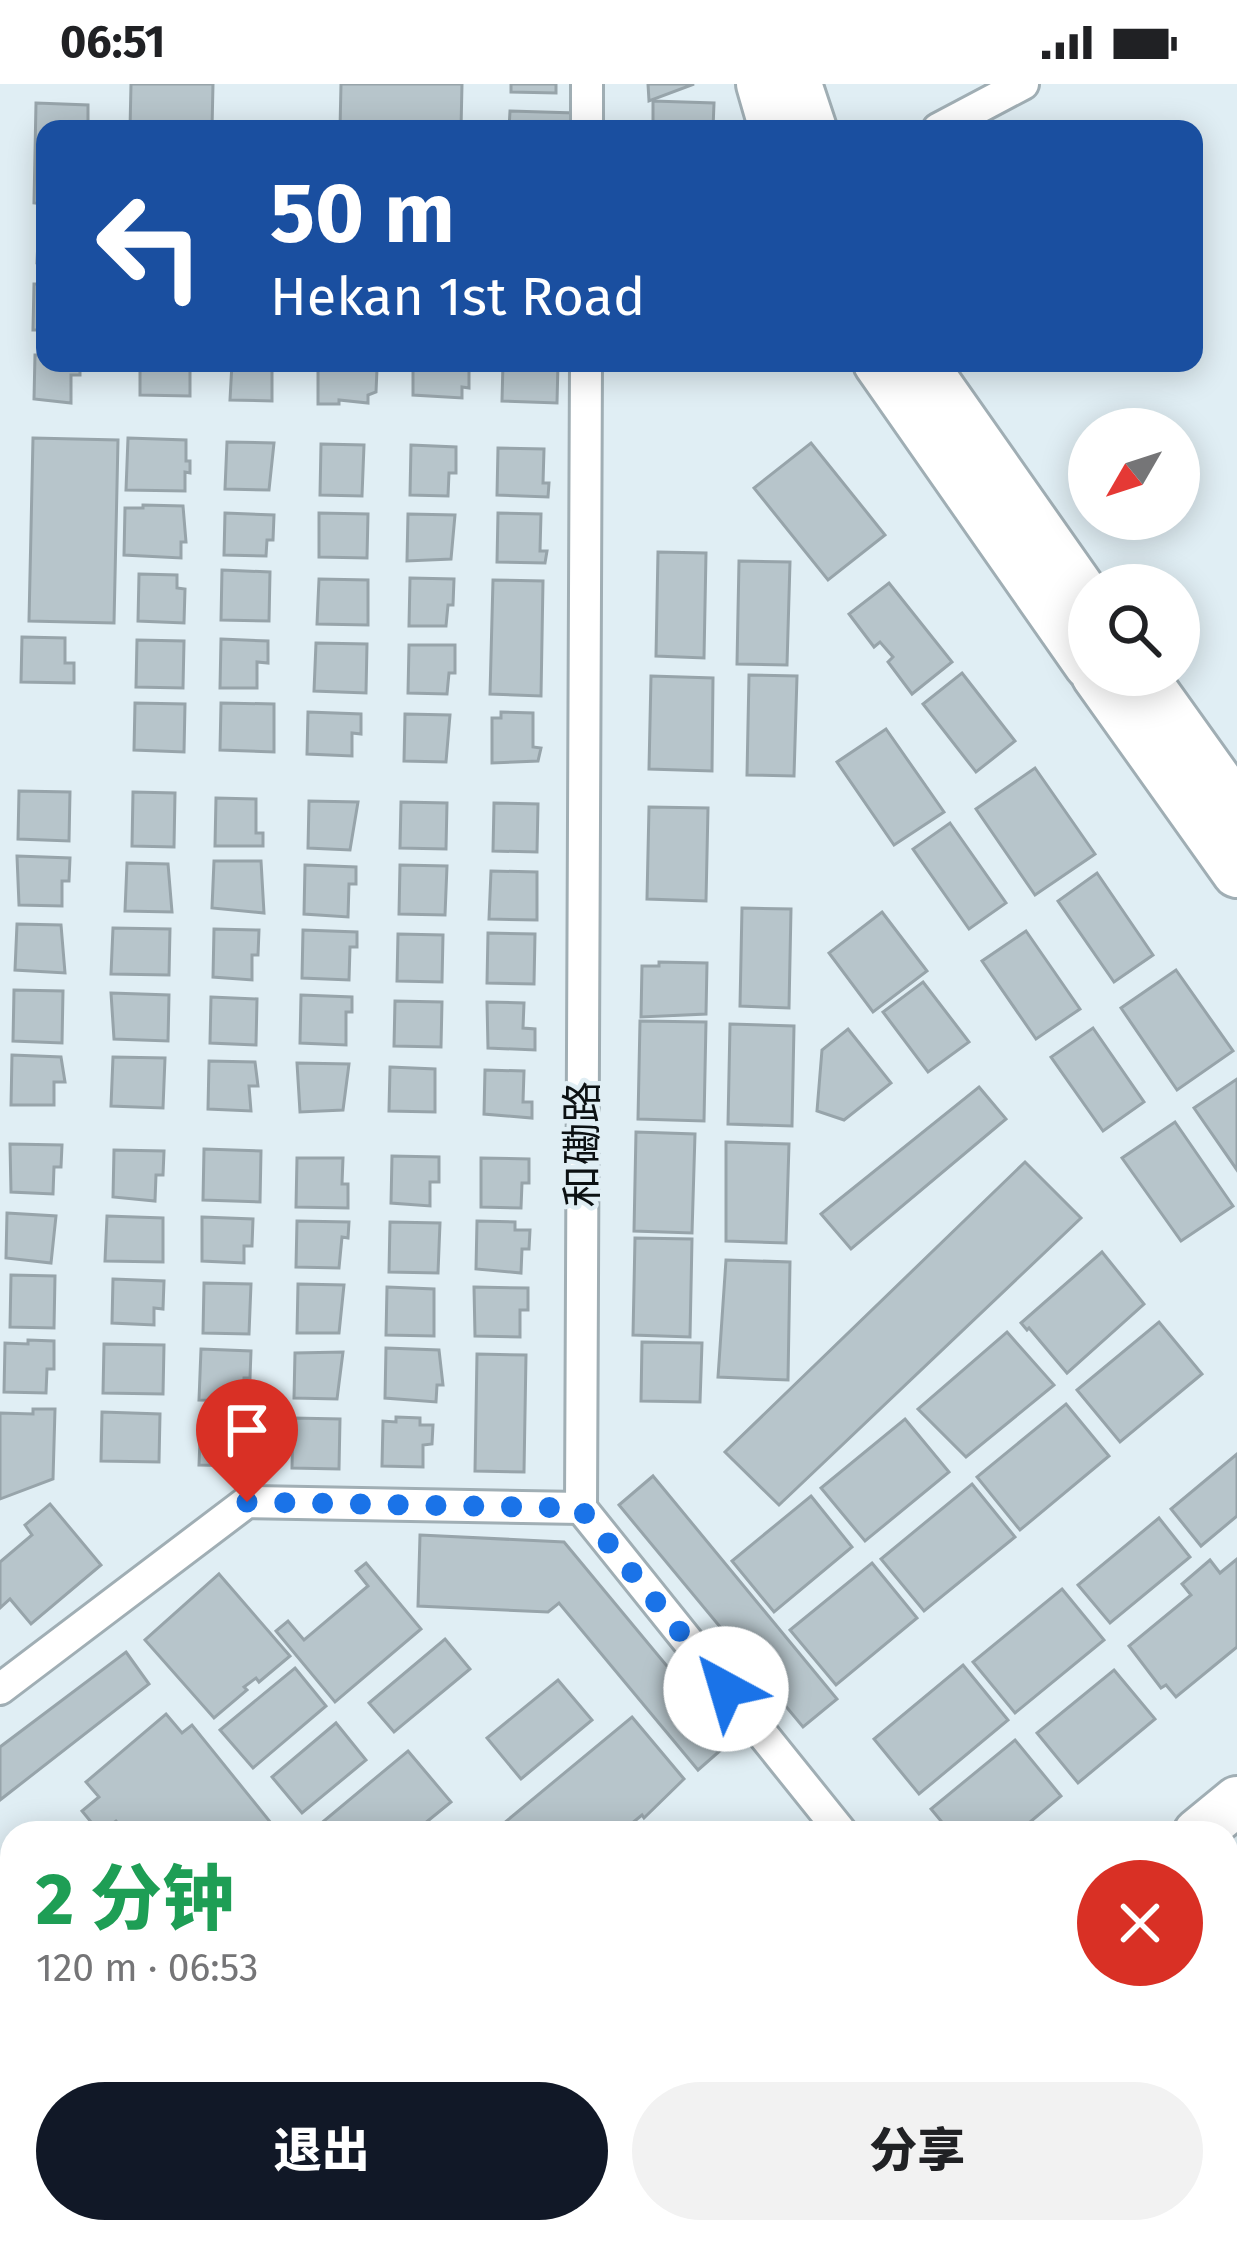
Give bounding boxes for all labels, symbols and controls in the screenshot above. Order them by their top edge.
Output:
text: 06:51 [60,15,165,69]
text: 50 m [270,163,455,264]
icon: left [72,168,228,324]
text: Hekan 1st Road [270,265,645,329]
north arrow [1068,408,1200,540]
map controls [1068,408,1200,696]
button: search [1068,564,1200,696]
street label: 和磡路 [558,1081,608,1207]
pin [196,1379,298,1502]
icon: arrive [214,1397,280,1463]
position arrow [663,1626,789,1752]
text: 2 分钟 [36,1857,234,1943]
button: close [1077,1860,1203,1986]
text: 120 m · 06:53 [36,1945,259,1991]
button: 退出 [36,2082,608,2220]
button: 分享 [632,2082,1203,2220]

